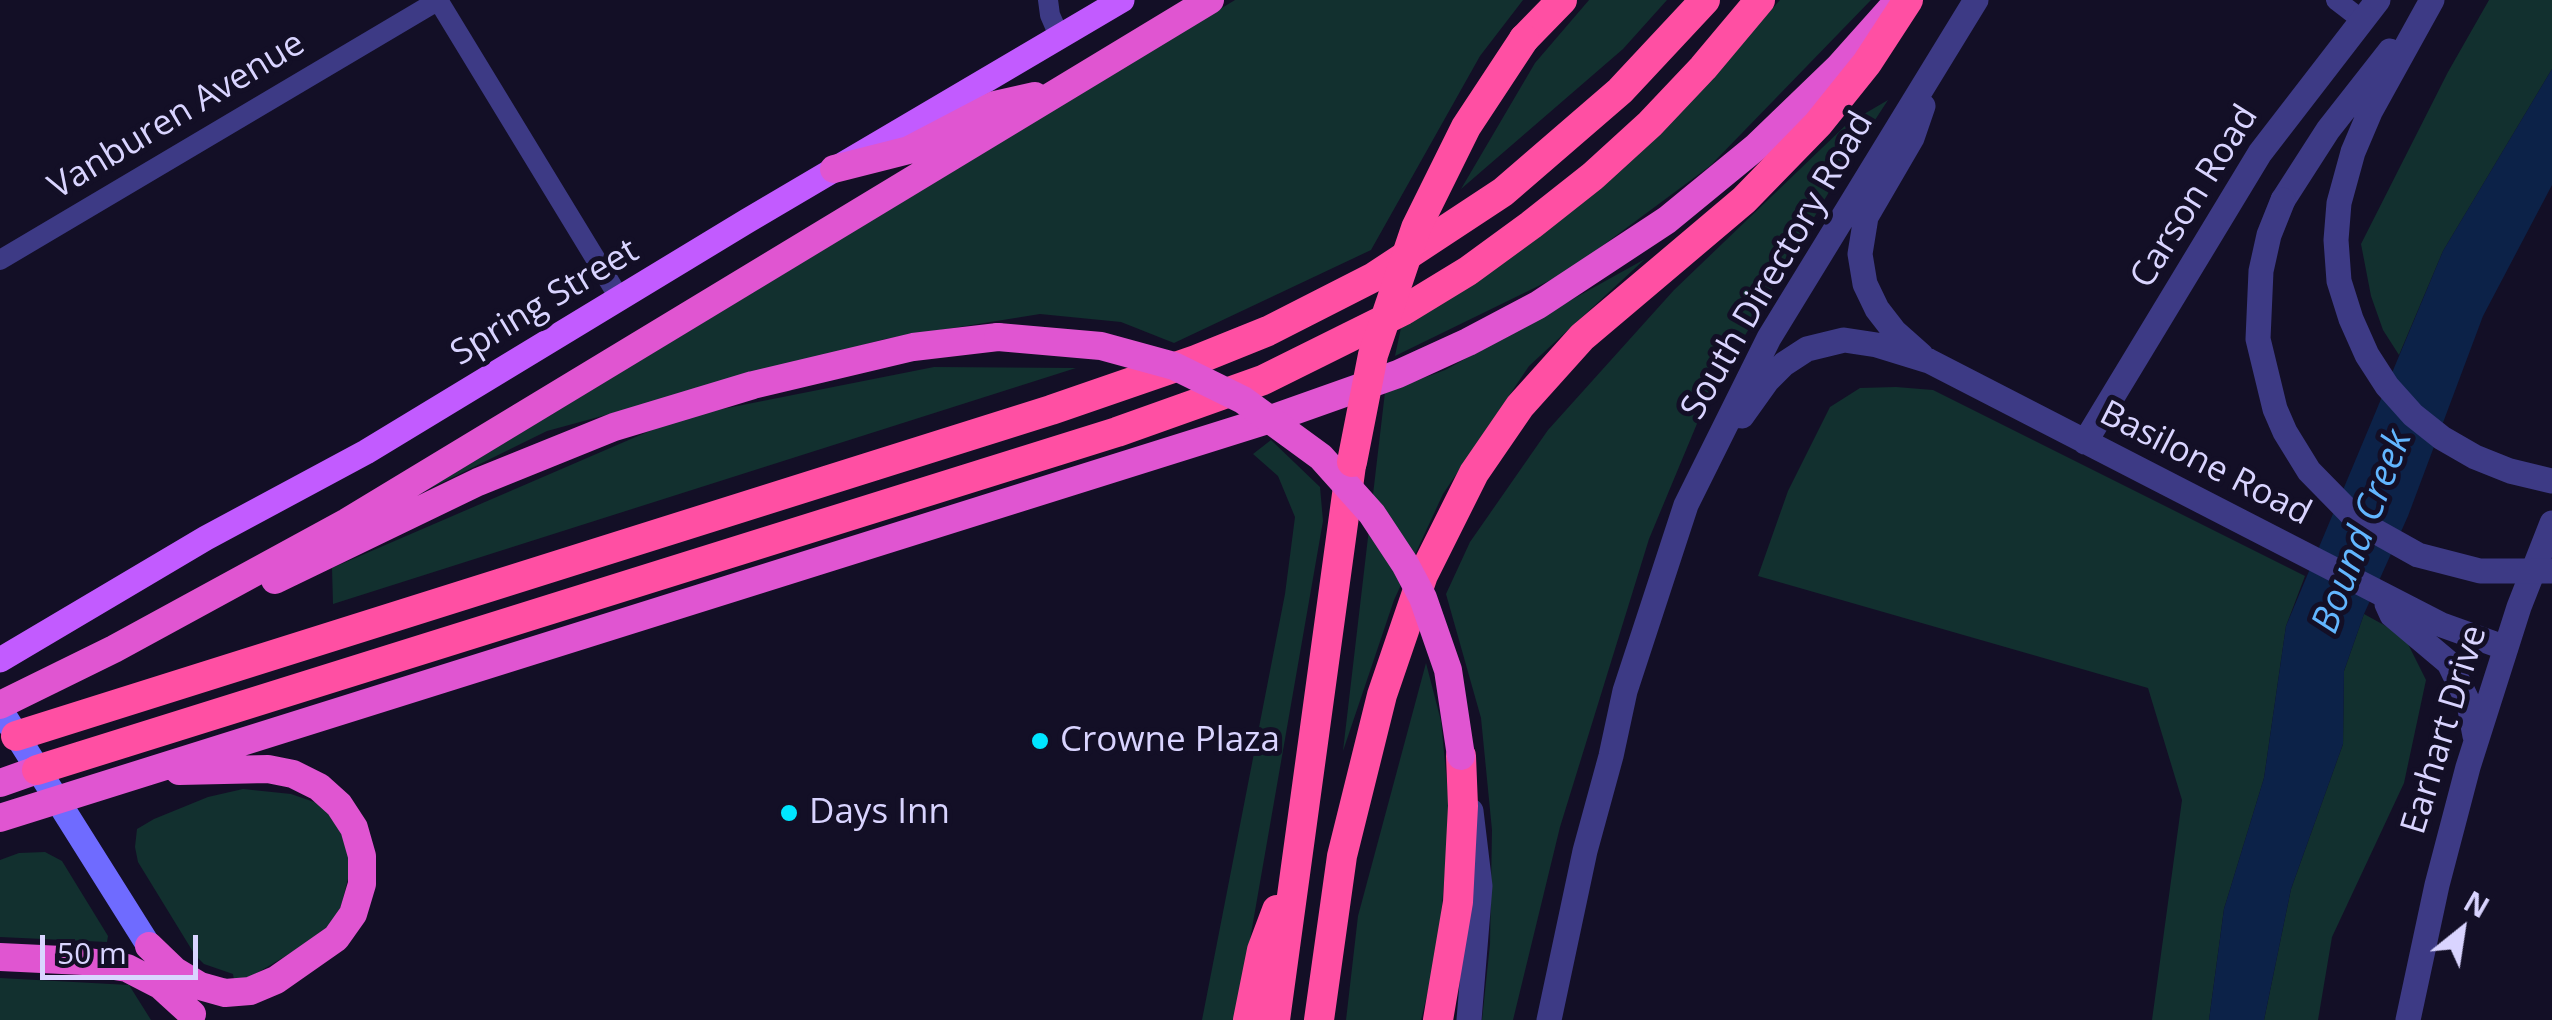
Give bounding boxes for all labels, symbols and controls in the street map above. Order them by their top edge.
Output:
street label: Vanburen Avenue [41,23,313,209]
street label: Carson Road [2122,98,2268,296]
street label: South Directory Road [1673,105,1883,427]
street label: Spring Street [444,231,646,375]
street label: Basilone Road [2092,393,2318,535]
water label: Bound Creek [2303,424,2423,640]
street label: Earhart Drive [2393,621,2497,839]
place label: Crowne Plaza [1060,720,1280,762]
marker: Crowne Plaza [1029,730,1051,752]
place label: Days Inn [809,792,950,834]
marker: Days Inn [778,802,800,824]
north arrow [2412,880,2512,980]
text: N [2458,882,2496,926]
scale bar [45,915,202,977]
text: 50 m [57,932,127,973]

